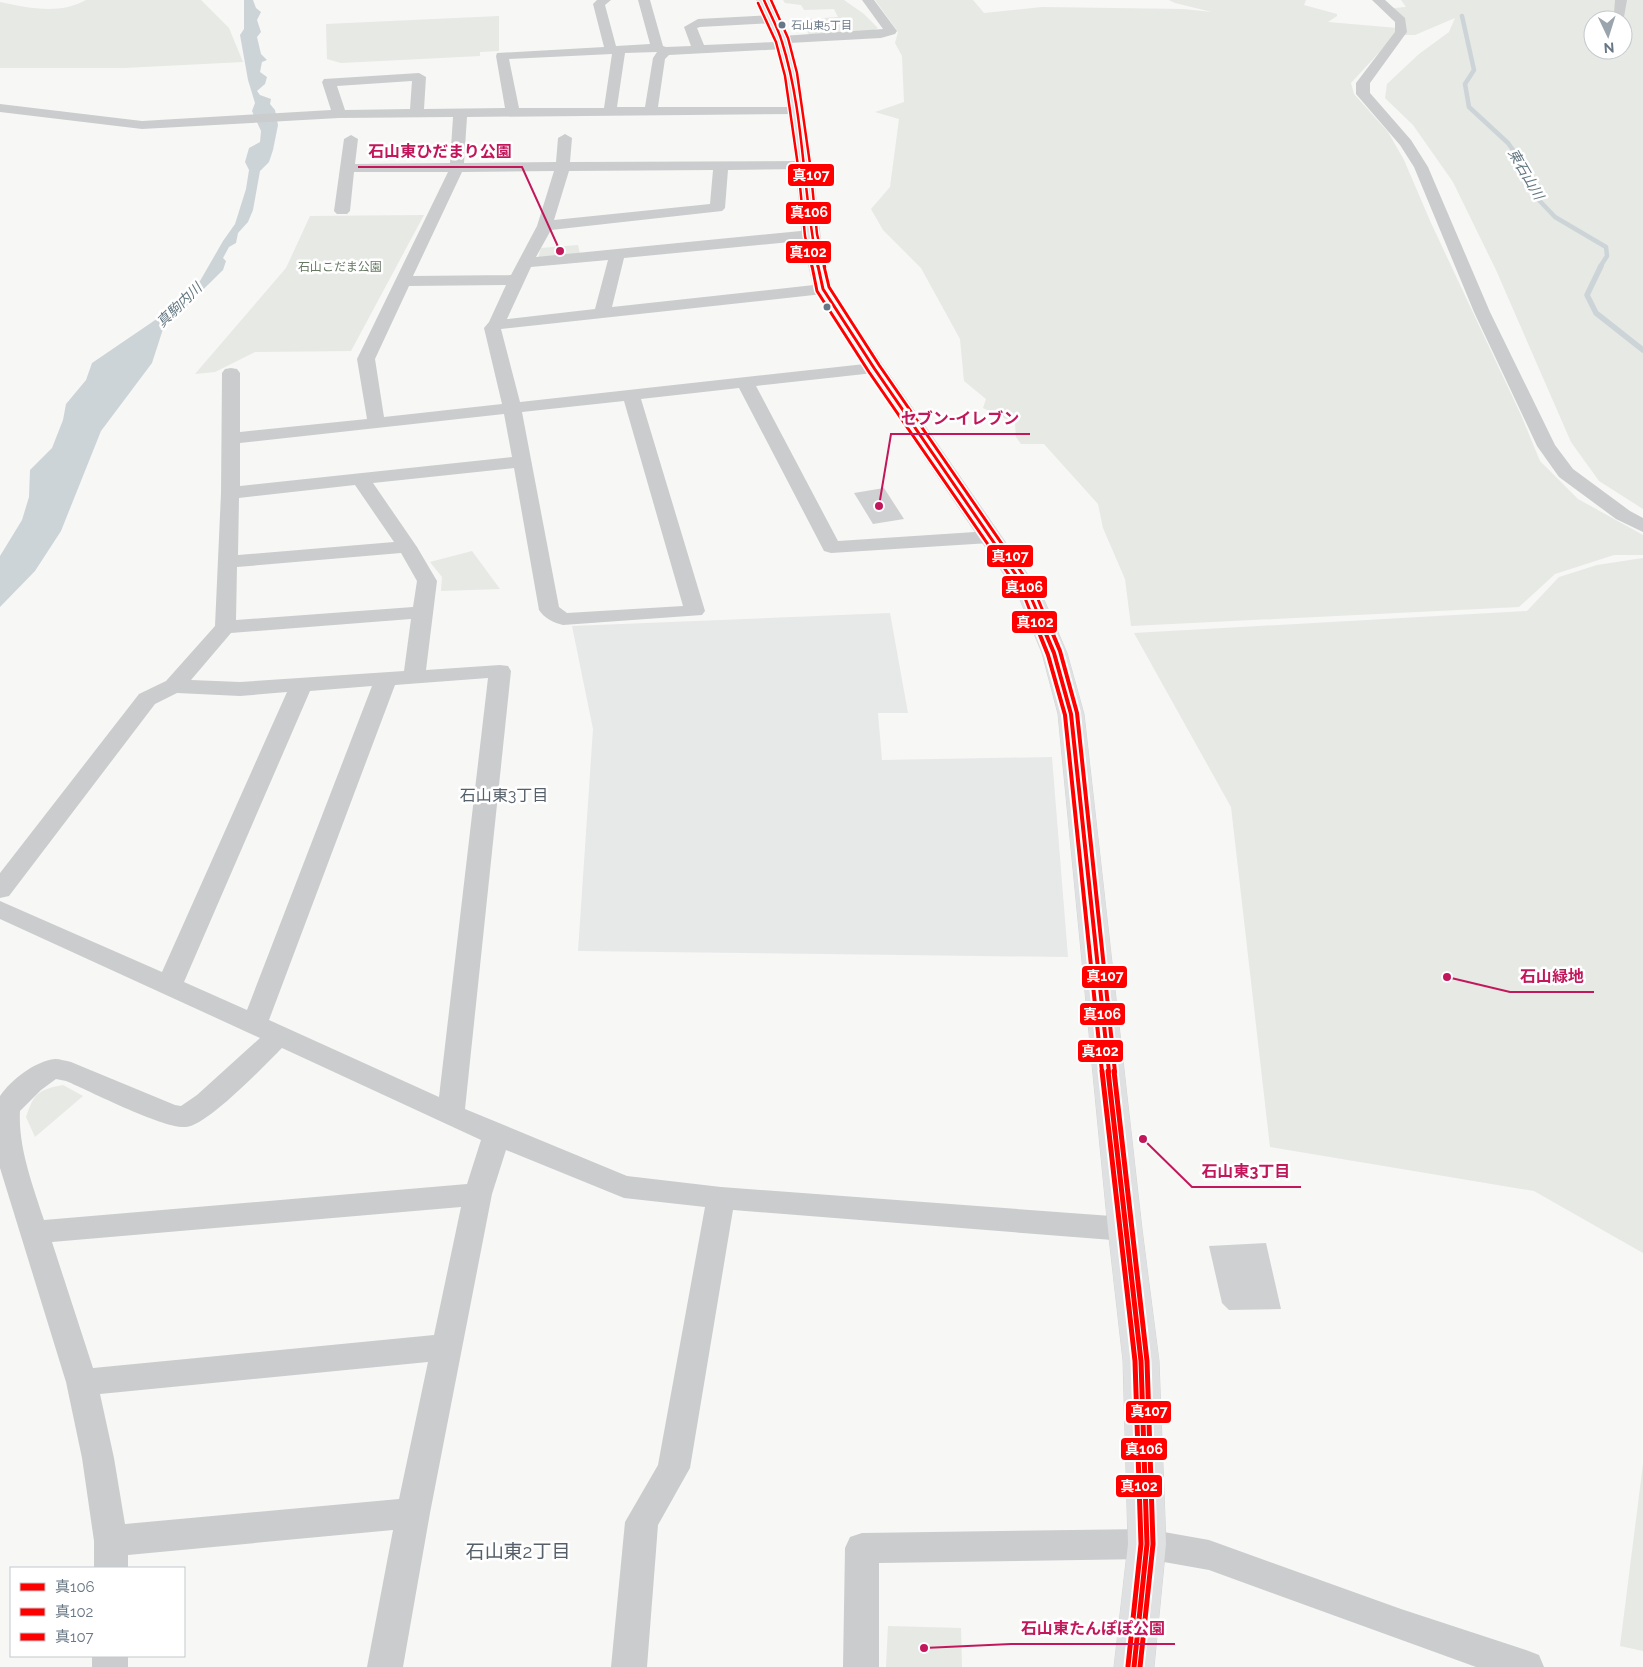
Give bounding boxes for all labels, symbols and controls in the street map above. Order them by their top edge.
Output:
north arrow [1583,10,1633,60]
place label: 石山東5丁目 [791,19,852,32]
marker: 石山東5丁目 [777,20,787,30]
text: N [1603,40,1615,56]
callout: 石山東ひだまり公園 [358,136,522,167]
text: 石山東ひだまり公園 [368,142,512,161]
water label: 東石山川 [1505,146,1548,204]
line badge: 真107 [787,163,835,187]
text: 真107 [792,167,830,183]
line badge: 真106 [785,201,832,225]
text: 真106 [790,204,828,220]
line badge: 真102 [785,240,832,264]
text: 真102 [789,244,827,260]
park label: 石山こだま公園 [298,260,382,274]
water label: 真駒内川 [153,278,206,330]
unlabelled marker [822,302,832,312]
callout: セブン-イレブン [891,403,1030,434]
text: セブン-イレブン [901,409,1019,428]
line badge: 真107 [986,544,1034,568]
text: 真107 [991,548,1029,564]
line badge: 真106 [1001,575,1048,599]
text: 真106 [1005,579,1043,595]
line badge: 真102 [1011,610,1058,634]
text: 真102 [1016,614,1054,630]
district label: 石山東3丁目 [460,786,548,805]
callout: 石山緑地 [1510,961,1594,992]
line badge: 真107 [1081,965,1128,989]
text: 石山緑地 [1520,967,1584,986]
text: 真107 [1086,968,1124,984]
line badge: 真106 [1079,1002,1126,1026]
text: 真106 [1083,1006,1121,1022]
line badge: 真102 [1077,1039,1124,1063]
text: 真102 [1081,1043,1119,1059]
callout: 石山東3丁目 [1192,1156,1301,1187]
text: 石山東3丁目 [1202,1162,1290,1181]
line badge: 真107 [1125,1400,1172,1424]
text: 真107 [1130,1403,1168,1419]
line badge: 真106 [1120,1437,1168,1461]
text: 真106 [1125,1441,1163,1457]
line badge: 真102 [1115,1474,1163,1498]
text: 真102 [1120,1478,1158,1494]
district label: 石山東2丁目 [466,1540,570,1562]
legend [10,1567,185,1657]
text: 真106 [55,1578,95,1596]
text: 真102 [55,1603,94,1621]
callout: 石山東たんぽぽ公園 [1011,1613,1175,1644]
text: 石山東たんぽぽ公園 [1021,1619,1165,1638]
text: 真107 [55,1628,94,1646]

